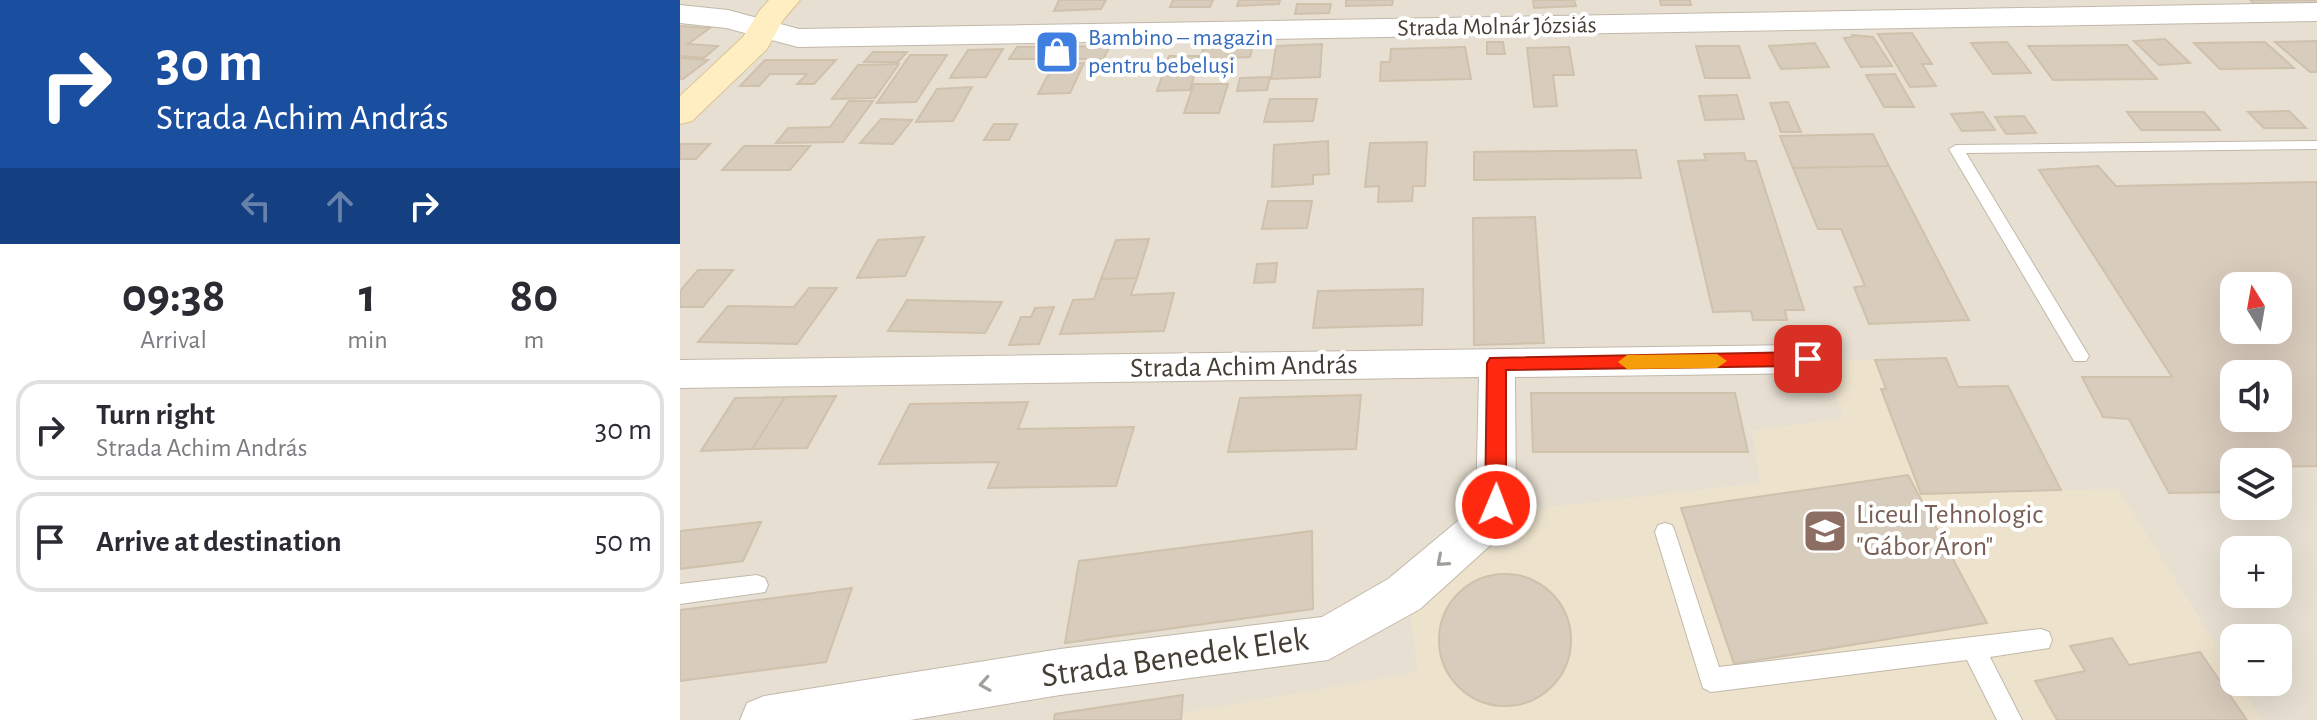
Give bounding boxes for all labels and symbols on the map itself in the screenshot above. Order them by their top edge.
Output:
street label: Strada Molnár Józsiás [1397,13,1597,41]
place label: Bambino – magazin pentru bebeluși [1088,26,1273,79]
shop icon: Bambino – magazin pentru bebeluși [1033,28,1081,76]
north arrow [2220,272,2292,344]
pin [1774,325,1842,393]
street label: Strada Achim András [1130,351,1358,383]
position arrow [1454,463,1538,547]
place label: Liceul Tehnologic "Gábor Áron" [1856,501,2043,561]
school or university icon: Liceul Tehnologic "Gábor Áron" [1801,507,1849,555]
one-way arrow [1436,551,1451,566]
street label: Strada Benedek Elek [1039,622,1311,694]
one-way arrow [978,675,992,692]

